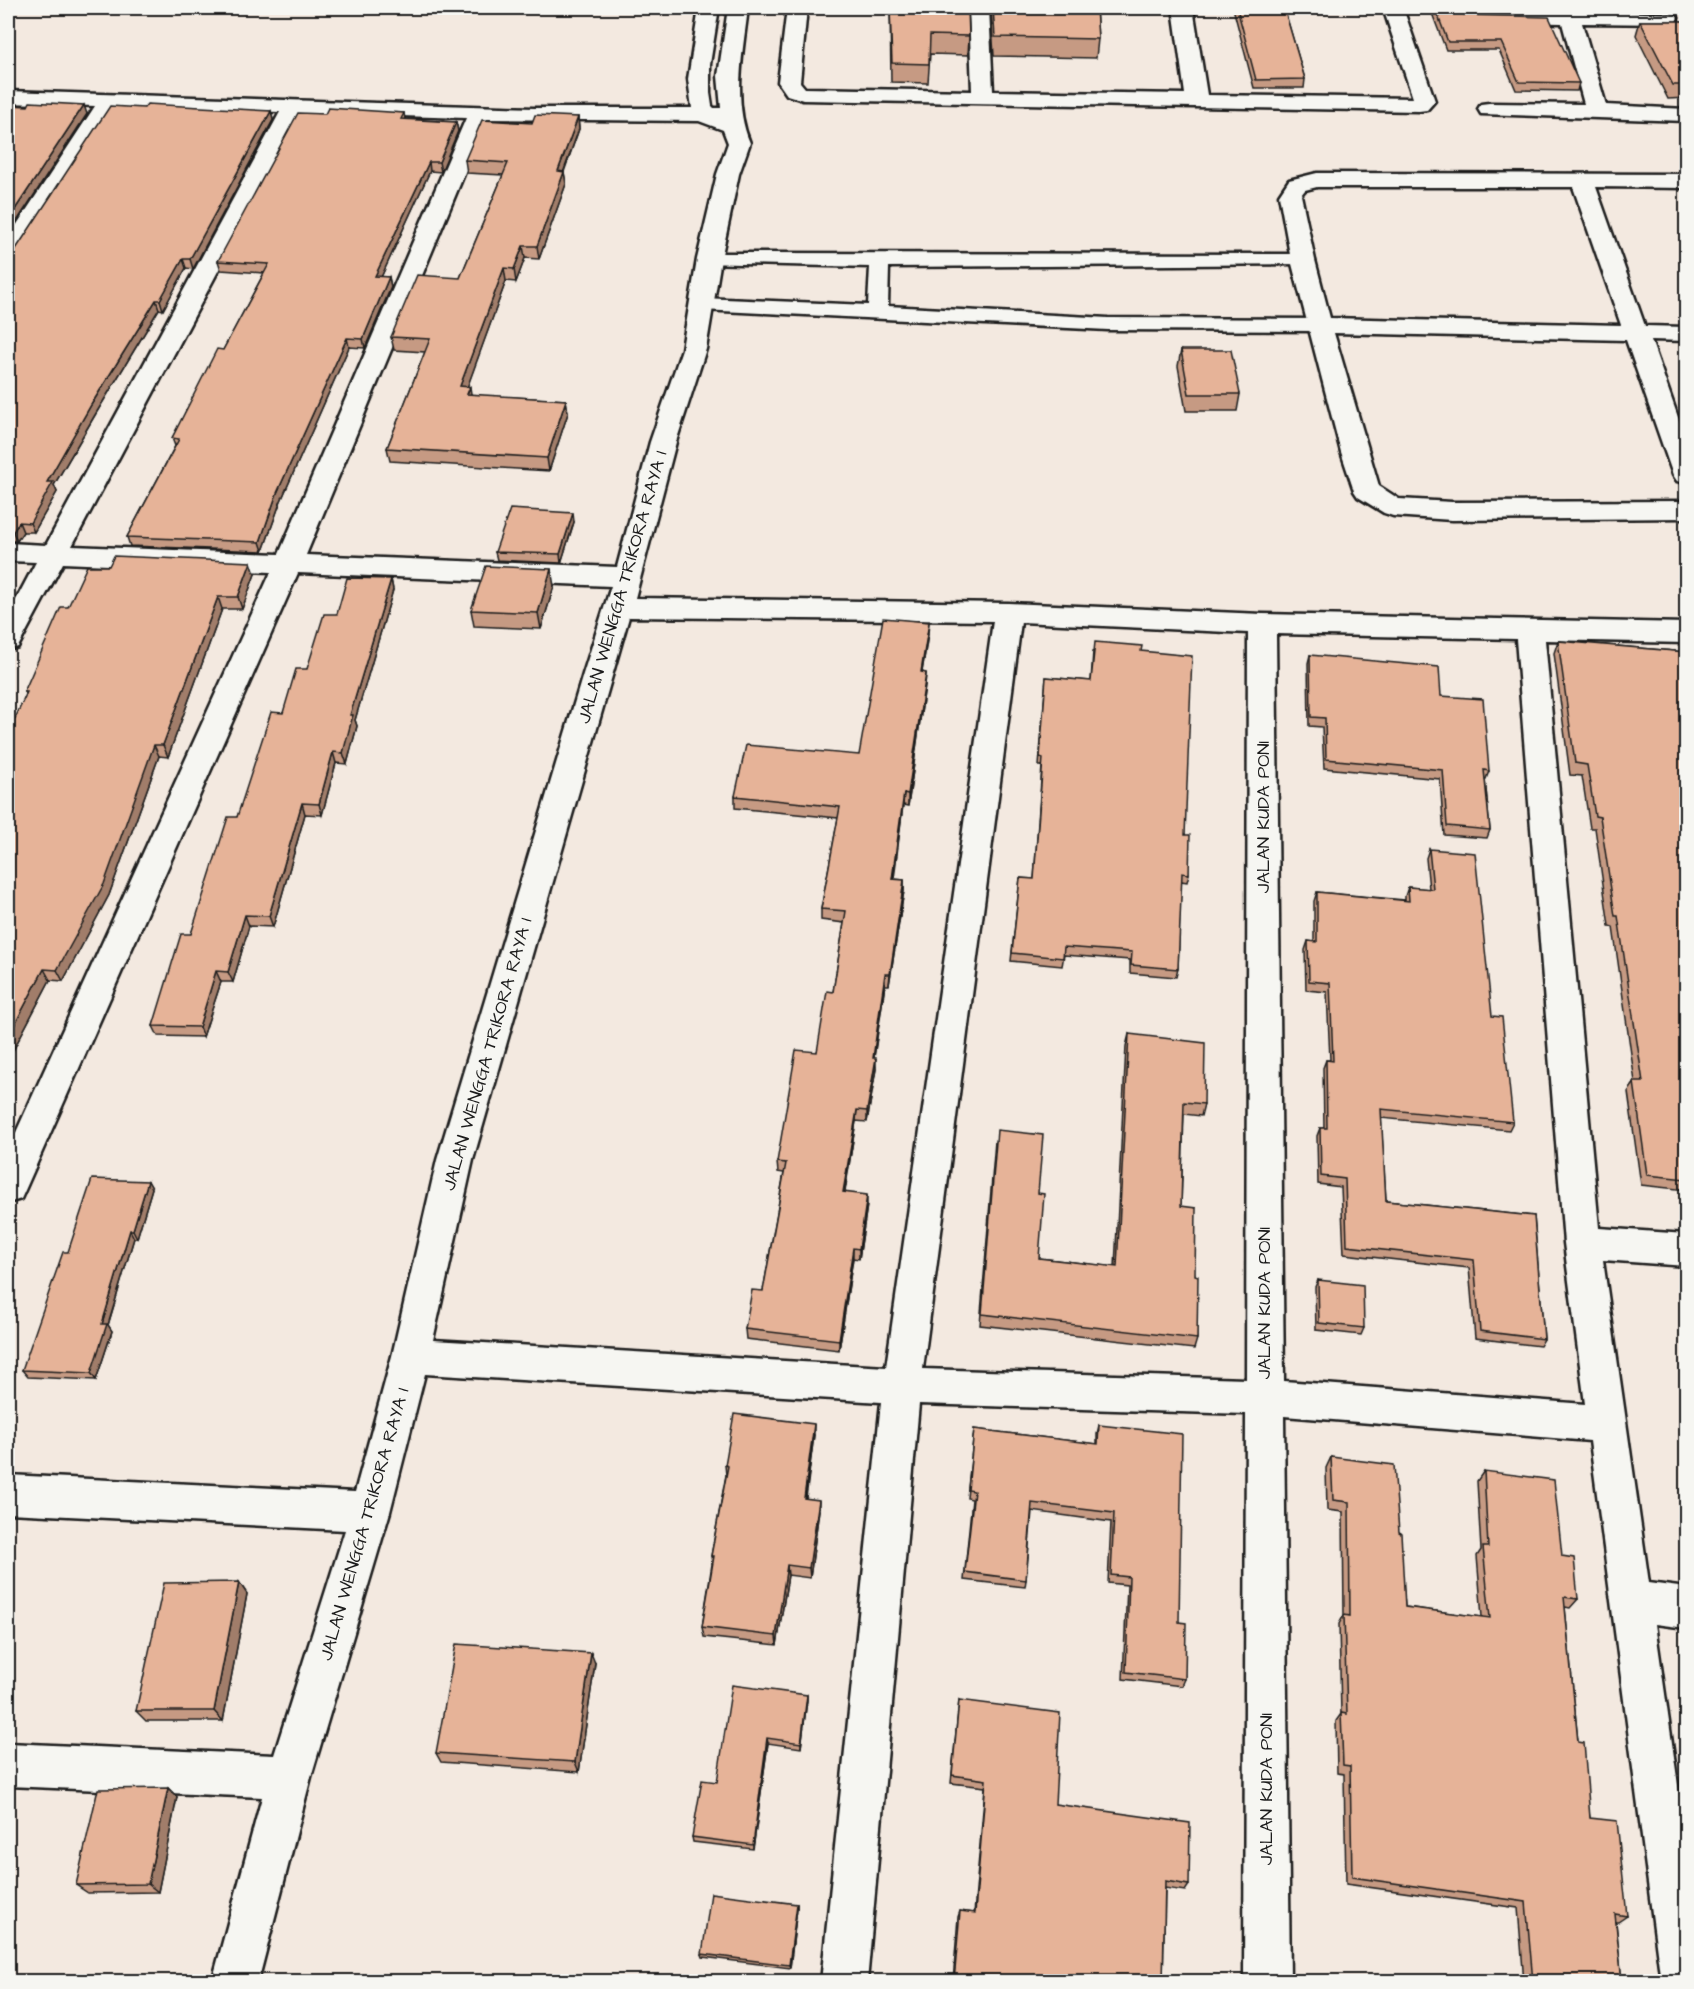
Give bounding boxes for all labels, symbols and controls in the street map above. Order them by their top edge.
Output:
street label: JALAN WENGGA TRIKORA RAYA I [571,448,673,727]
street label: JALAN KUDA PONI [1251,741,1276,893]
street label: JALAN WENGGA TRIKORA RAYA I [436,915,538,1194]
street label: JALAN KUDA PONI [1252,1227,1277,1379]
street label: JALAN WENGGA TRIKORA RAYA I [313,1385,415,1664]
street label: JALAN KUDA PONI [1254,1713,1279,1865]

